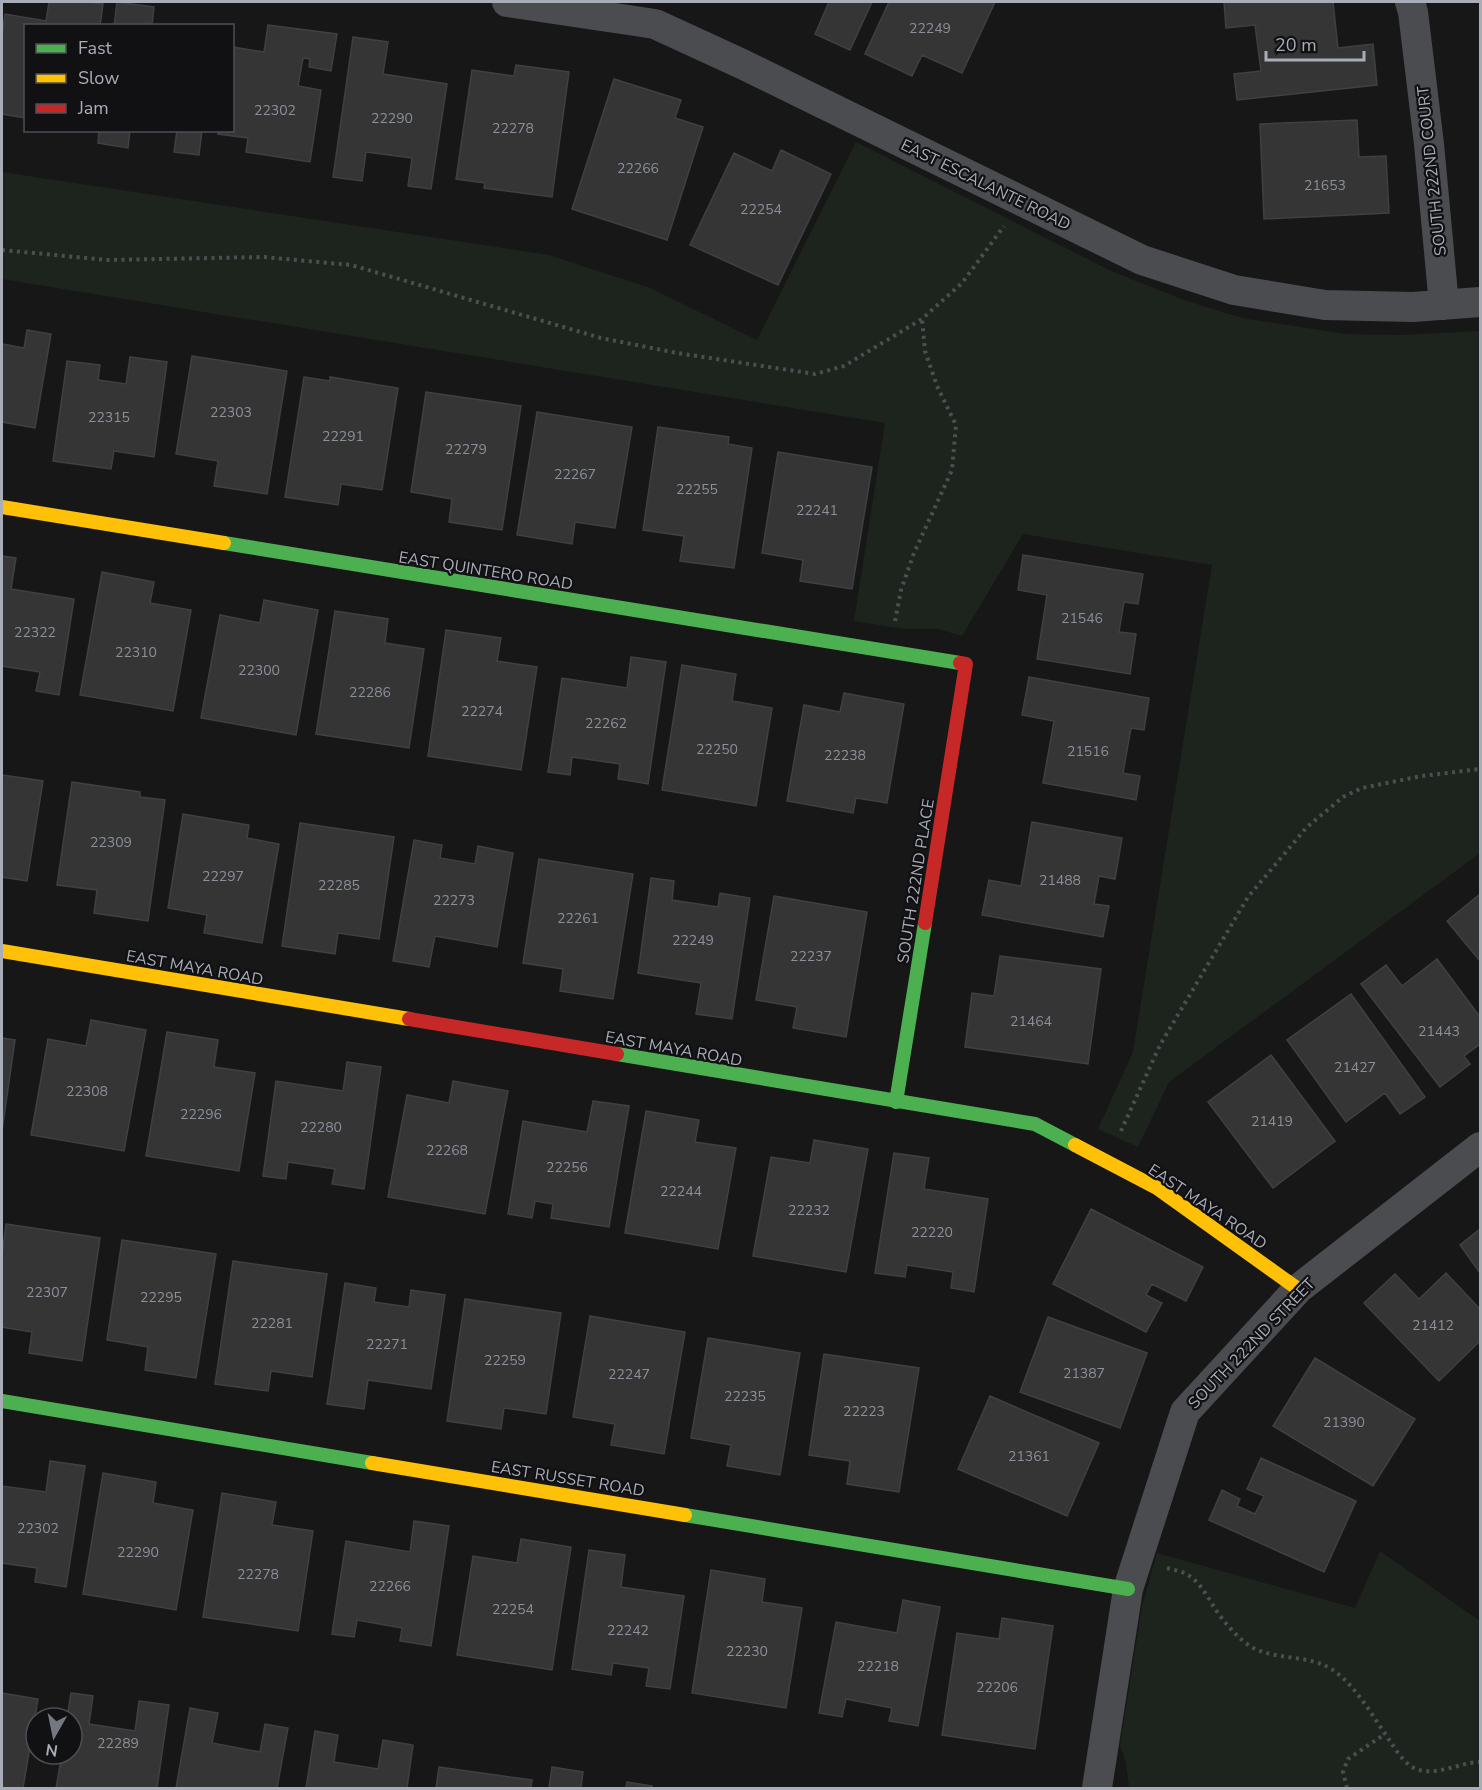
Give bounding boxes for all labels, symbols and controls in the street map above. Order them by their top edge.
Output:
house number: 22249 [909,19,951,38]
legend [24,24,234,132]
scale bar [1266,24,1364,62]
text: 20 m [1275,33,1317,57]
text: Fast [78,36,113,60]
text: Slow [78,66,119,90]
street label: SOUTH 222ND COURT [1412,85,1452,257]
text: Jam [77,96,109,120]
house number: 22302 [254,101,296,120]
house number: 22290 [371,109,413,128]
house number: 22278 [492,119,534,138]
street label: EAST ESCALANTE ROAD [897,134,1074,236]
house number: 22266 [617,159,659,178]
house number: 21653 [1304,176,1346,195]
house number: 22254 [740,200,782,219]
house number: 22303 [210,403,252,422]
house number: 22315 [88,408,130,427]
house number: 22291 [322,427,364,446]
house number: 22279 [445,440,487,459]
house number: 22267 [554,465,596,484]
house number: 22255 [676,480,718,499]
house number: 22241 [796,501,838,520]
street label: EAST QUINTERO ROAD [397,546,575,596]
house number: 21546 [1061,609,1103,628]
house number: 22322 [14,623,56,642]
house number: 22310 [115,643,157,662]
house number: 22300 [238,661,280,680]
house number: 22286 [349,683,391,702]
house number: 22274 [461,702,503,721]
house number: 22262 [585,714,627,733]
house number: 22250 [696,740,738,759]
house number: 21516 [1067,742,1109,761]
house number: 22238 [824,746,866,765]
street label: SOUTH 222ND PLACE [892,797,940,965]
house number: 22309 [90,833,132,852]
house number: 22297 [202,867,244,886]
house number: 21488 [1039,871,1081,890]
house number: 22285 [318,876,360,895]
house number: 22273 [433,891,475,910]
house number: 22261 [557,909,599,928]
house number: 22249 [672,931,714,950]
street label: EAST MAYA ROAD [125,945,265,991]
house number: 22237 [790,947,832,966]
house number: 21464 [1010,1012,1052,1031]
house number: 21443 [1418,1022,1460,1041]
street label: EAST MAYA ROAD [604,1026,744,1072]
house number: 21427 [1334,1058,1376,1077]
house number: 22308 [66,1082,108,1101]
house number: 22296 [180,1105,222,1124]
house number: 21419 [1251,1112,1293,1131]
house number: 22280 [300,1118,342,1137]
house number: 22268 [426,1141,468,1160]
house number: 22256 [546,1158,588,1177]
street label: EAST MAYA ROAD [1144,1159,1271,1255]
house number: 22244 [660,1182,702,1201]
house number: 22232 [788,1201,830,1220]
house number: 22220 [911,1223,953,1242]
street label: SOUTH 222ND STREET [1183,1273,1320,1414]
house number: 22307 [26,1283,68,1302]
house number: 22295 [140,1288,182,1307]
house number: 22281 [251,1314,293,1333]
house number: 21412 [1412,1316,1454,1335]
house number: 22271 [366,1335,408,1354]
house number: 22259 [484,1351,526,1370]
house number: 21387 [1063,1364,1105,1383]
house number: 22247 [608,1365,650,1384]
house number: 22235 [724,1387,766,1406]
house number: 22223 [843,1402,885,1421]
house number: 21390 [1323,1413,1365,1432]
house number: 21361 [1008,1447,1050,1466]
street label: EAST RUSSET ROAD [490,1456,646,1502]
house number: 22302 [17,1519,59,1538]
house number: 22290 [117,1543,159,1562]
house number: 22278 [237,1565,279,1584]
house number: 22266 [369,1577,411,1596]
house number: 22254 [492,1600,534,1619]
house number: 22242 [607,1621,649,1640]
house number: 22230 [726,1642,768,1661]
house number: 22218 [857,1657,899,1676]
house number: 22206 [976,1678,1018,1697]
north arrow [24,1706,84,1766]
house number: 22289 [97,1734,139,1753]
text: N [44,1738,59,1762]

